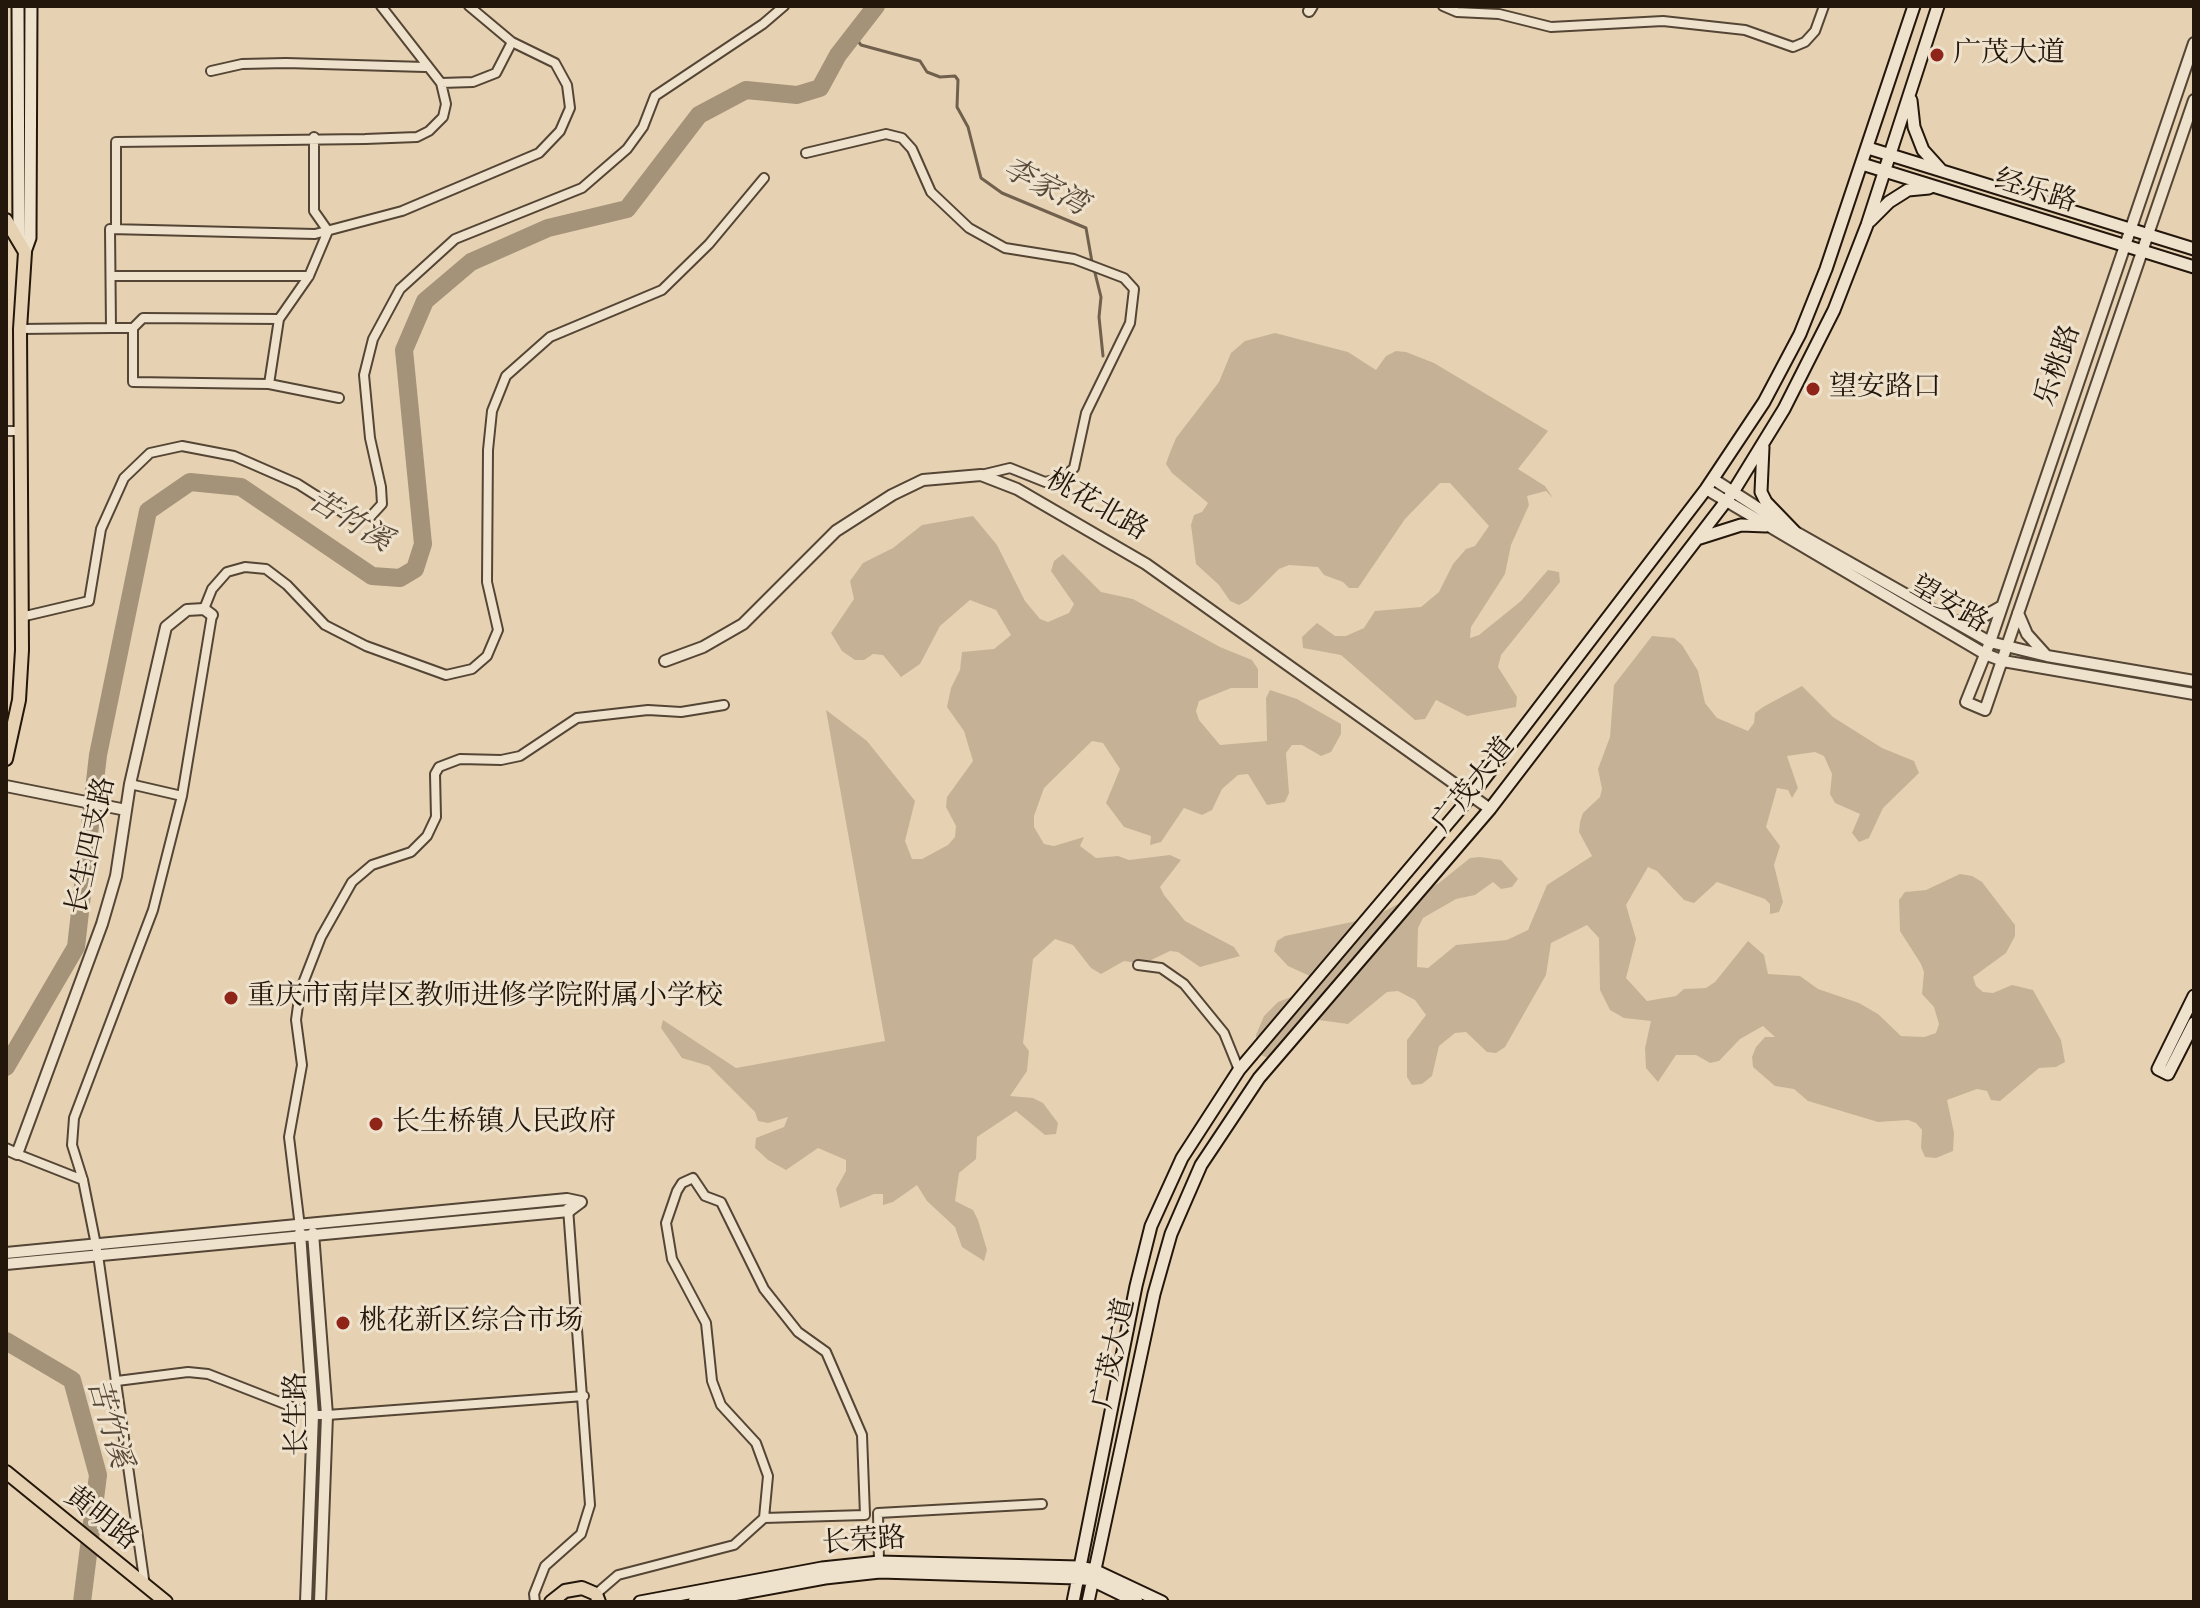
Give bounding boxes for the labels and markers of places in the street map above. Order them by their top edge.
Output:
place label: 广茂大道 [1953,38,2065,72]
marker: 广茂大道 [1928,46,1946,64]
place label: 望安路口 [1829,372,1941,406]
marker: 望安路口 [1804,380,1822,398]
place label: 重庆市南岸区教师进修学院附属小学校 [247,981,723,1015]
marker: 重庆市南岸区教师进修学院附属小学校 [222,989,240,1007]
place label: 长生桥镇人民政府 [392,1107,616,1141]
marker: 长生桥镇人民政府 [367,1115,385,1133]
place label: 桃花新区综合市场 [359,1306,583,1340]
marker: 桃花新区综合市场 [334,1314,352,1332]

